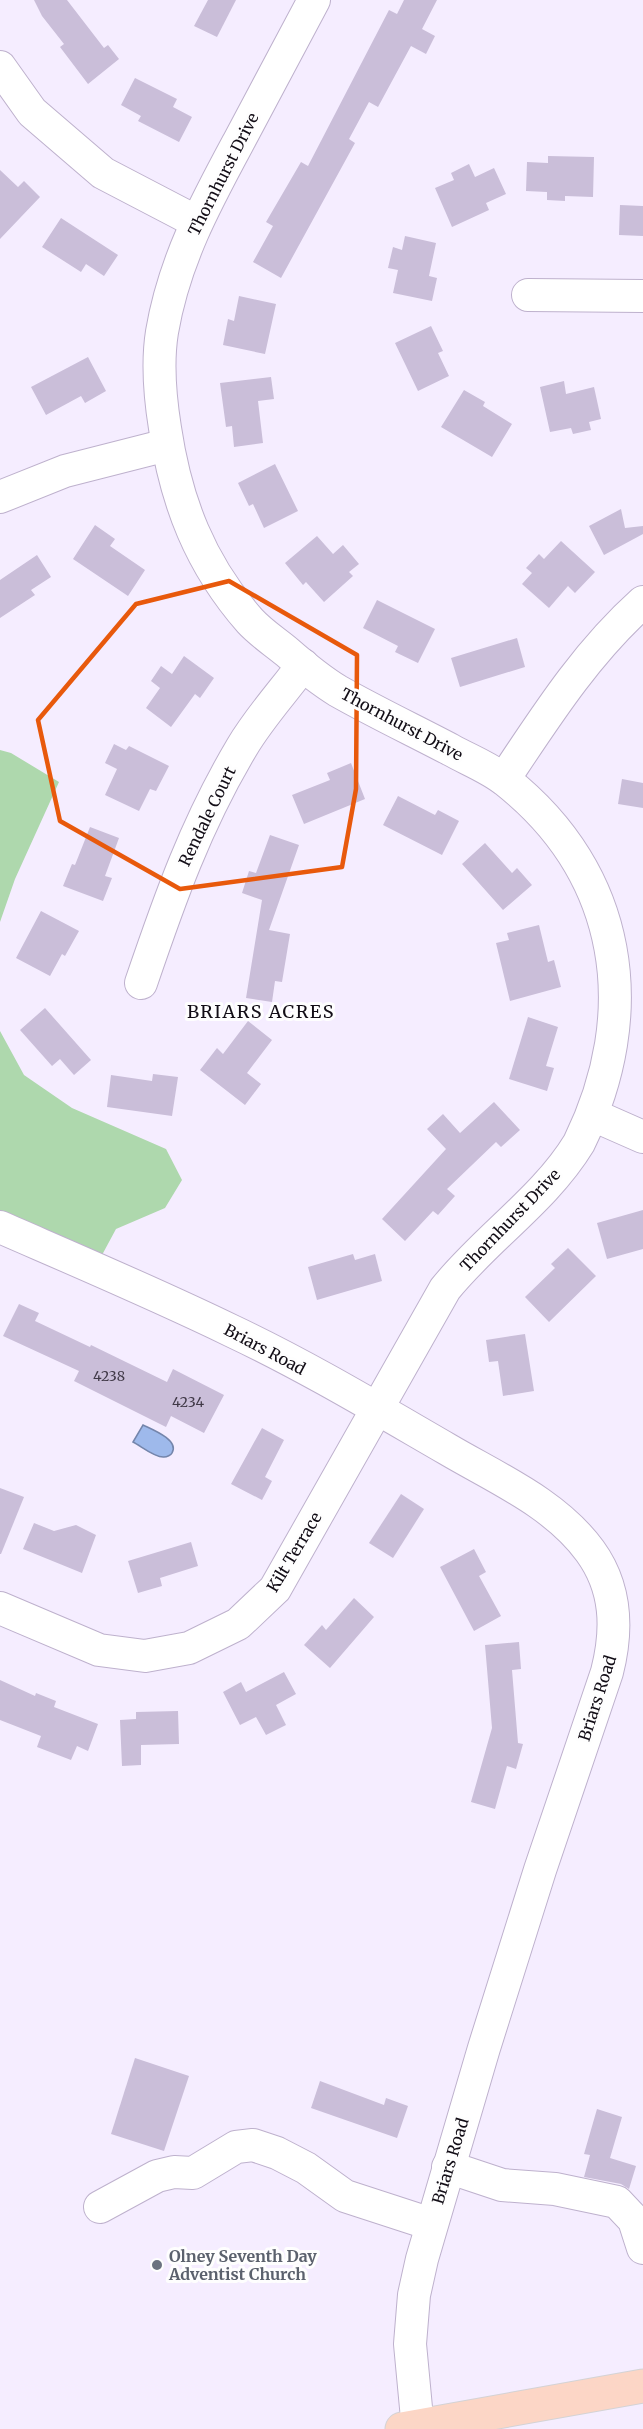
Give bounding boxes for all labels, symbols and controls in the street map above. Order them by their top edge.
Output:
street label: Thornhurst Drive [183,109,263,239]
street label: Thornhurst Drive [338,683,466,765]
street label: Rendale Court [174,762,240,869]
district label: BRIARS ACRES [187,1000,335,1023]
street label: Thornhurst Drive [456,1164,564,1276]
street label: Briars Road [221,1319,309,1379]
house number: 4238 [93,1367,125,1385]
house number: 4234 [172,1393,204,1411]
street label: Kilt Terrace [262,1508,326,1596]
street label: Briars Road [574,1652,620,1743]
street label: Briars Road [427,2115,473,2207]
place label: Olney Seventh Day Adventist Church [168,2246,317,2284]
marker: Olney Seventh Day Adventist Church [150,2258,164,2272]

